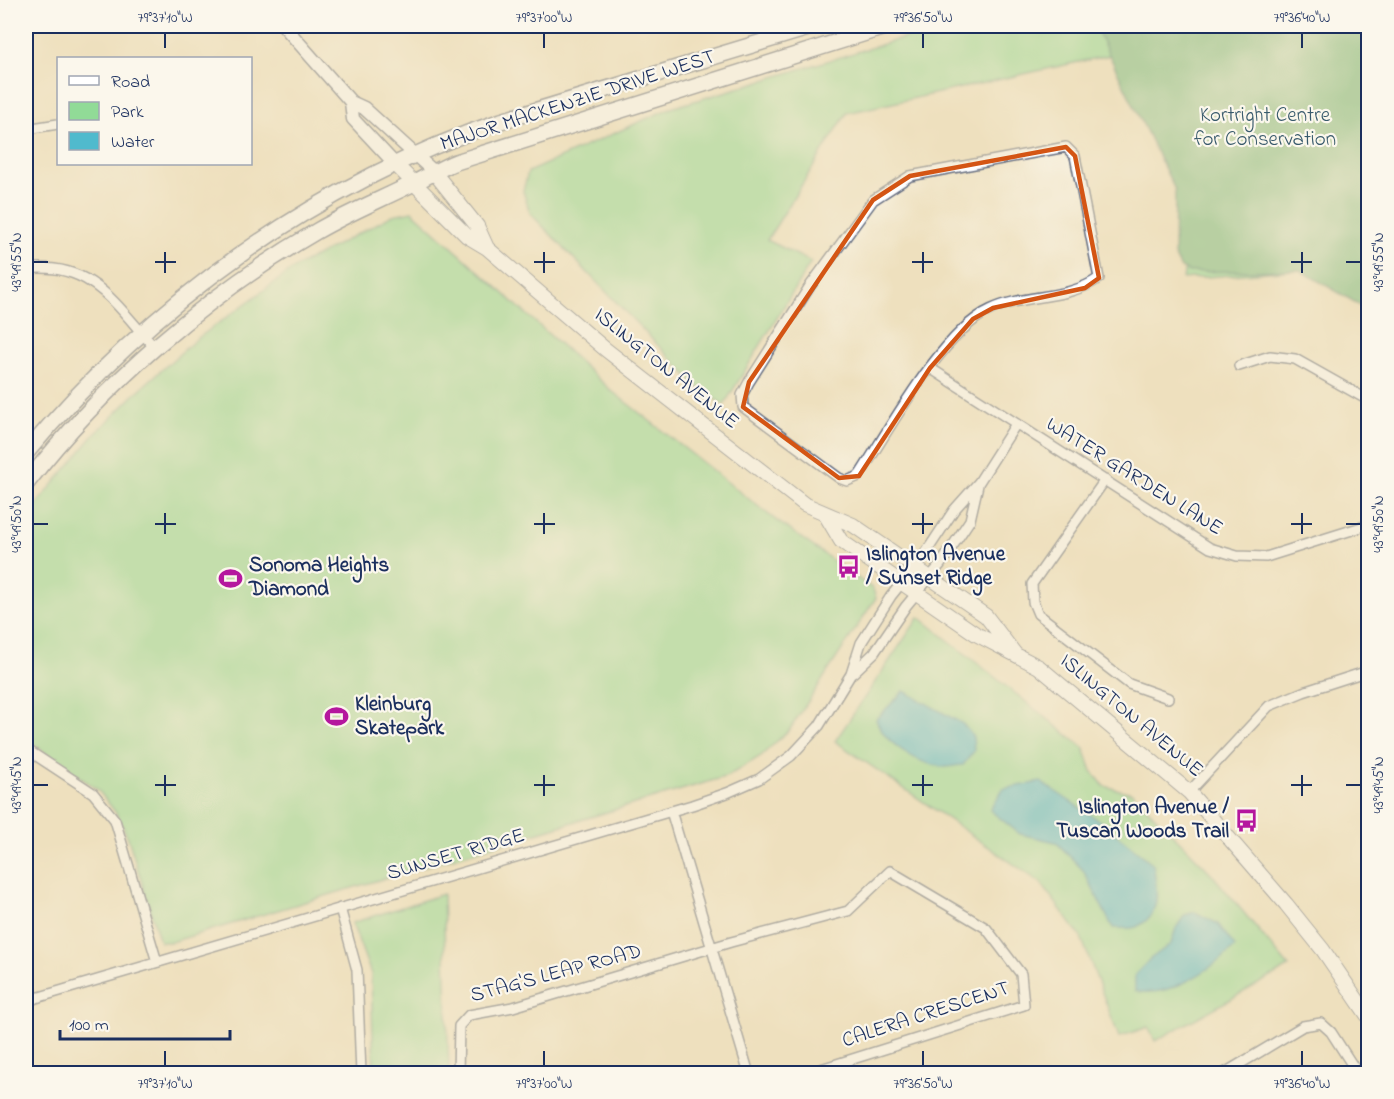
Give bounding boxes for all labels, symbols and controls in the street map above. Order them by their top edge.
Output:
text: 79°37'10"W [137,7,193,29]
text: 79°37'00"W [516,7,572,29]
text: 79°36'50"W [893,7,953,29]
text: 79°36'40"W [1274,7,1330,29]
street label: MAJOR MACKENZIE DRIVE WEST [437,42,719,160]
legend [57,57,252,165]
text: Road [111,70,150,96]
text: Park [111,100,144,126]
park label: Kortright Centre for Conservation [1194,101,1336,155]
text: Water [111,130,155,156]
text: 43°49'55"N [6,232,28,292]
text: 43°49'55"N [1368,232,1390,292]
street label: ISLINGTON AVENUE [587,301,745,437]
street label: WATER GARDEN LANE [1040,410,1228,544]
text: 43°49'50"N [6,495,28,553]
text: 43°49'50"N [1368,495,1390,553]
place label: Islington Avenue / Sunset Ridge [865,540,1006,596]
place label: Sonoma Heights Diamond [248,551,390,605]
bus stop icon: Islington Avenue / Sunset Ridge [835,554,861,580]
sports icon: Sonoma Heights Diamond [218,565,244,591]
street label: ISLINGTON AVENUE [1053,647,1209,785]
place label: Kleinburg Skatepark [355,690,445,744]
sports icon: Kleinburg Skatepark [324,704,350,730]
text: 43°49'45"N [6,756,28,814]
text: 43°49'45"N [1368,756,1390,814]
place label: Islington Avenue / Tuscan Woods Trail [1056,793,1229,847]
bus stop icon: Islington Avenue / Tuscan Woods Trail [1234,807,1260,833]
street label: SUNSET RIDGE [383,821,529,889]
street label: STAG'S LEAP ROAD [467,937,645,1011]
street label: CALERA CRESCENT [838,974,1014,1056]
scale bar [60,1003,230,1041]
text: 100 m [69,1013,109,1039]
text: 79°37'10"W [137,1073,193,1095]
text: 79°37'00"W [516,1073,572,1095]
text: 79°36'50"W [893,1073,953,1095]
text: 79°36'40"W [1274,1073,1330,1095]

